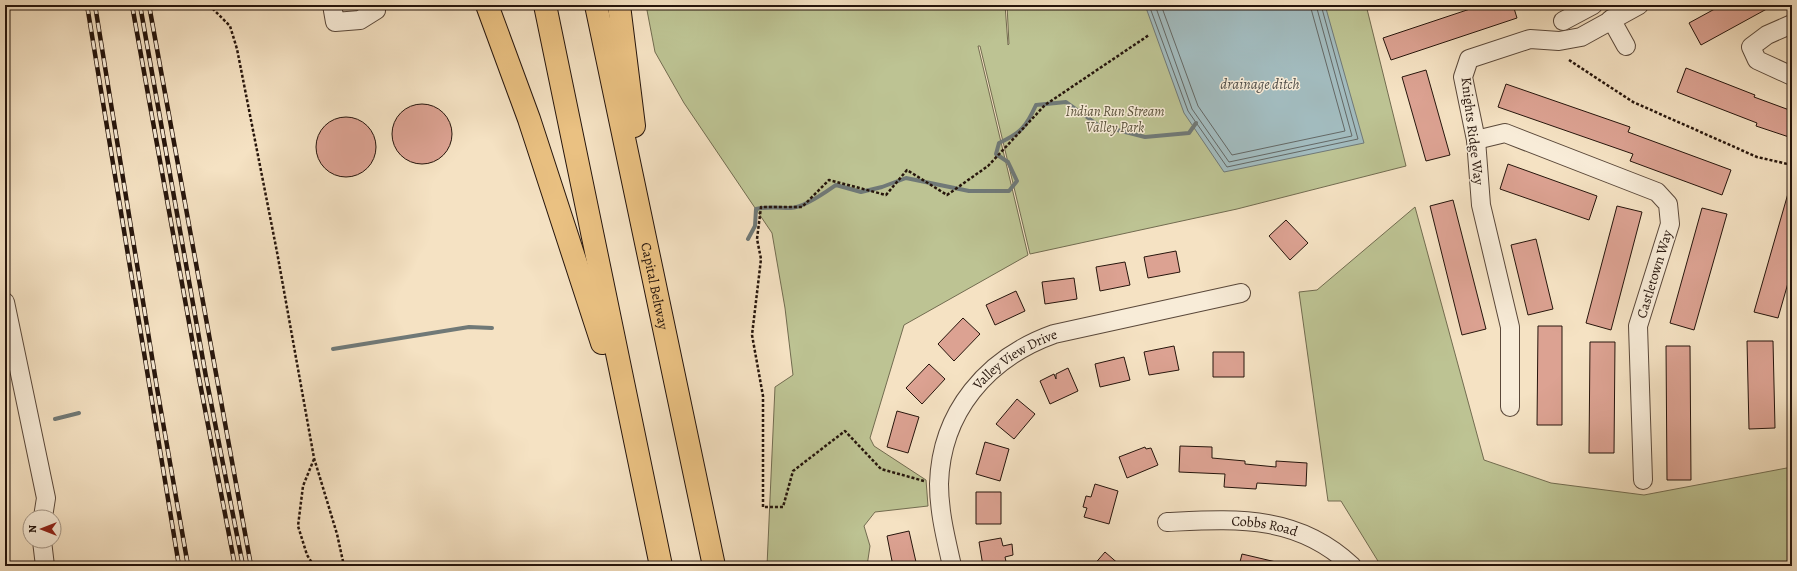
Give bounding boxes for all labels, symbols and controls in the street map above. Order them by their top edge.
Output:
water label: drainage ditch [1220,74,1300,94]
street label: Knights Ridge Way [1456,76,1489,187]
park label: Indian Run Stream Valley Park [1065,102,1165,137]
street label: Castletown Way [1632,227,1677,321]
street label: Capital Beltway [636,241,673,332]
street label: Valley View Drive [968,325,1060,394]
north arrow [22,509,62,549]
street label: Cobbs Road [1231,511,1301,541]
text: N [25,525,40,533]

